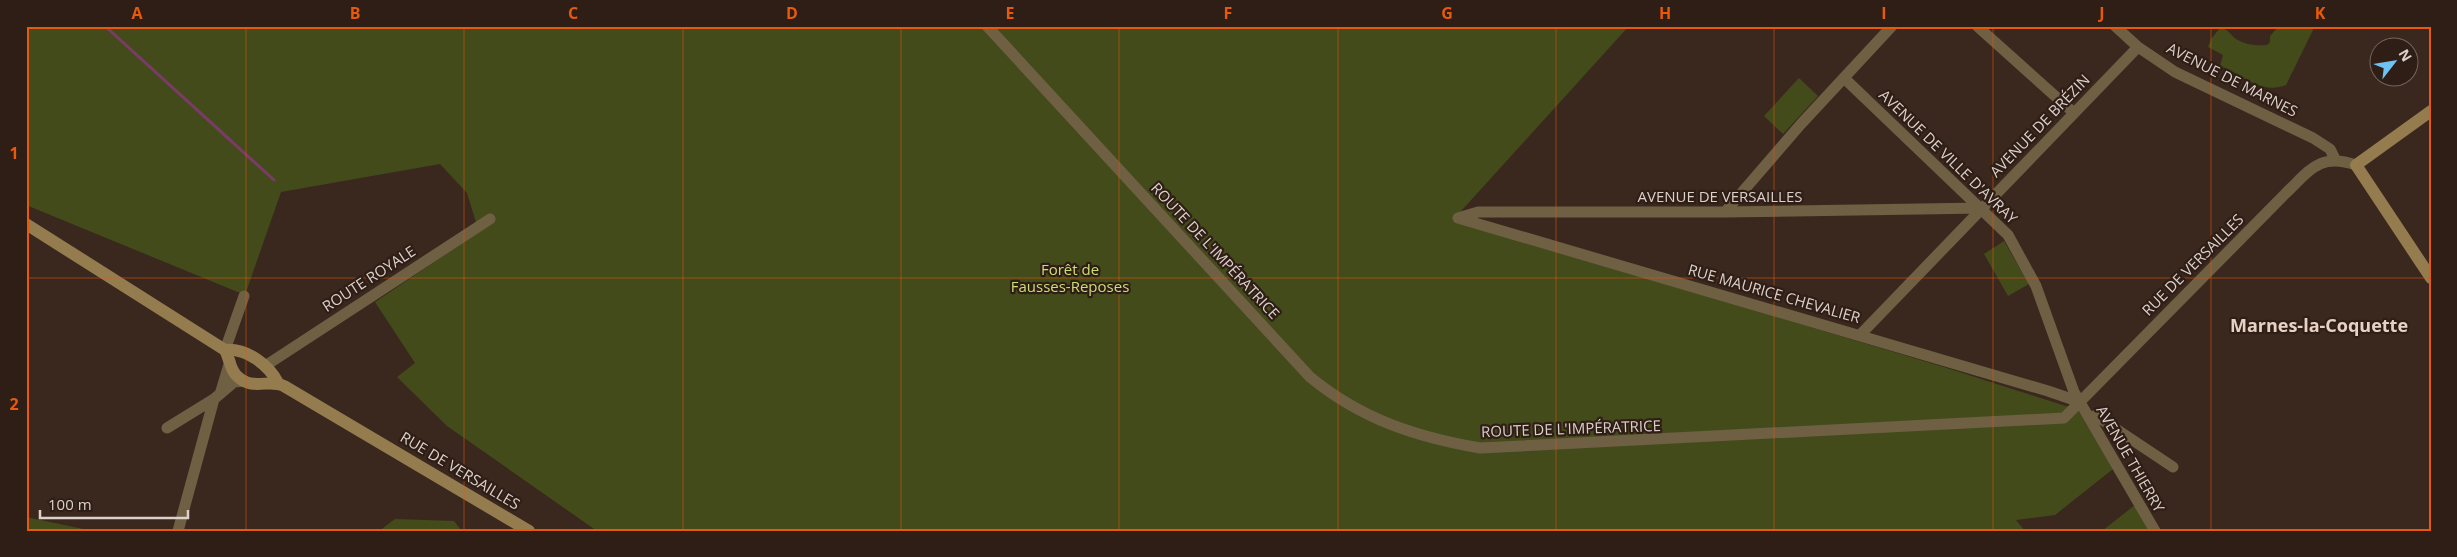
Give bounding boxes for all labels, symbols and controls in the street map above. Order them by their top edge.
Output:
text: A [131,2,143,24]
text: B [350,2,360,24]
text: C [568,2,578,24]
text: D [786,2,798,24]
text: E [1006,2,1015,24]
text: F [1224,2,1232,24]
text: G [1441,2,1453,24]
text: H [1659,2,1671,24]
text: I [1881,2,1887,24]
text: J [2097,2,2105,24]
text: K [2315,2,2326,24]
street label: AVENUE DE MARNES [2164,37,2301,121]
north arrow [2370,38,2420,88]
text: N [2394,45,2417,65]
street label: AVENUE DE BRÉZIN [1985,70,2094,181]
street label: AVENUE DE VILLE D'AVRAY [1875,85,2023,228]
text: 1 [9,142,19,164]
street label: ROUTE DE L'IMPÉRATRICE [1147,178,1284,323]
street label: AVENUE DE VERSAILLES [1638,186,1803,206]
street label: RUE DE VERSAILLES [2137,209,2248,320]
street label: ROUTE ROYALE [318,241,419,316]
park label: Forêt de Fausses-Reposes [1011,259,1129,296]
street label: RUE MAURICE CHEVALIER [1686,259,1863,327]
district label: Marnes-la-Coquette [2230,313,2408,337]
text: 2 [9,393,19,415]
street label: AVENUE THIERRY [2092,402,2170,516]
street label: ROUTE DE L'IMPÉRATRICE [1481,415,1661,441]
street label: RUE DE VERSAILLES [397,426,524,514]
scale bar [40,487,188,519]
text: 100 m [48,494,92,514]

